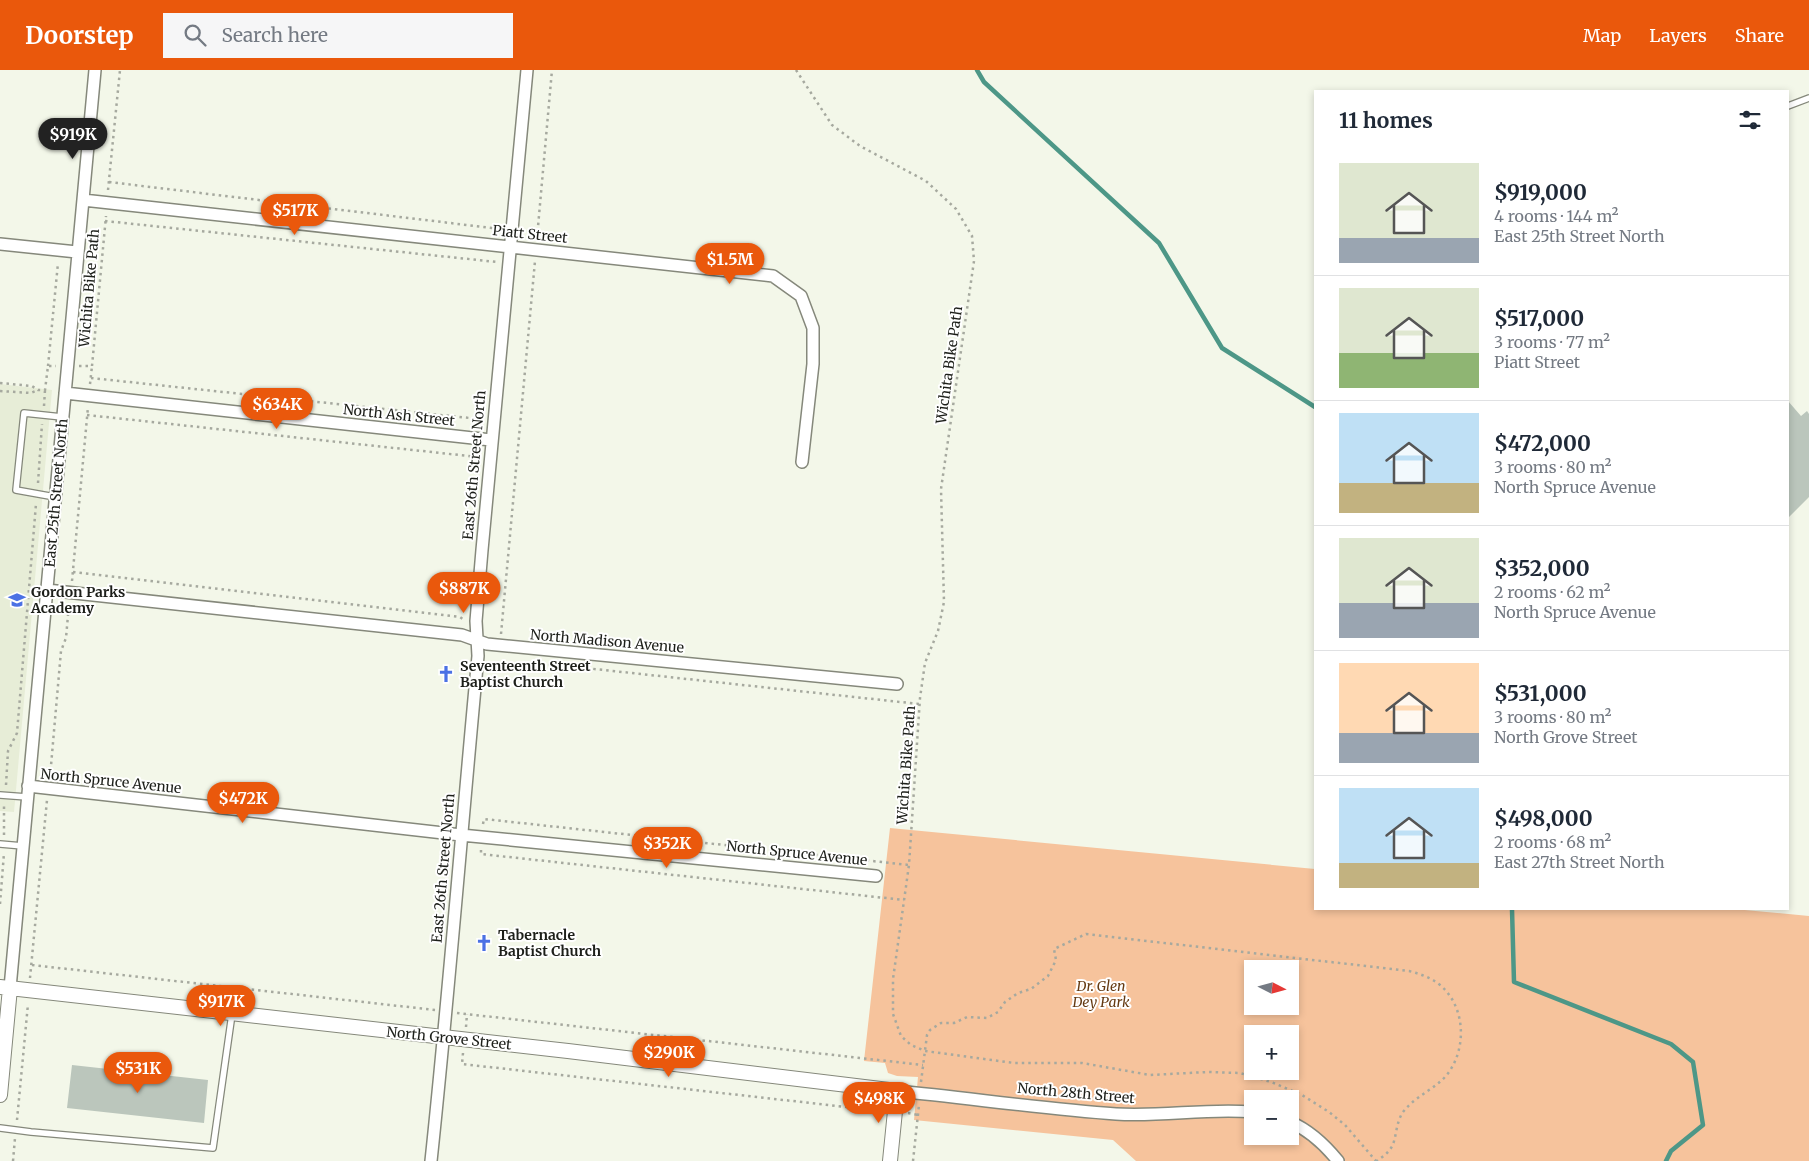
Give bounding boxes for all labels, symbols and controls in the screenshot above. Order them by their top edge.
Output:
search box [163,13,513,58]
text: Doorstep [25,20,133,51]
icon: search [181,21,209,49]
text: Search here [221,23,328,47]
text: Map [1583,24,1621,47]
text: Layers [1649,24,1707,47]
text: Share [1735,24,1784,47]
icon: filters [1736,106,1764,134]
text: 11 homes [1339,107,1433,134]
pin: $919K [38,118,108,160]
text: $919K [49,124,97,144]
text: $919,000 [1494,179,1587,206]
icon: home [1379,183,1439,243]
pin: $517K [260,194,330,236]
text: $517K [272,200,318,220]
text: 4 rooms · 144 m² [1494,206,1618,226]
street label: Piatt Street [492,221,569,247]
text: East 25th Street North [1494,226,1664,246]
street label: Wichita Bike Path [75,228,103,349]
pin: $1.5M [695,242,765,285]
text: $1.5M [706,249,754,269]
street label: Wichita Bike Path [932,305,966,426]
text: $517,000 [1494,305,1584,332]
icon: home [1379,308,1439,368]
text: 3 rooms · 77 m² [1494,332,1610,352]
text: Piatt Street [1494,352,1580,372]
pin: $634K [242,388,312,430]
street label: East 26th Street North [458,390,490,540]
text: $634K [252,394,302,414]
street label: North Ash Street [342,400,456,430]
street label: East 25th Street North [41,418,71,568]
text: $472,000 [1494,430,1591,457]
icon: home [1379,433,1439,493]
text: 3 rooms · 80 m² [1494,457,1611,477]
text: North Spruce Avenue [1494,477,1656,497]
text: $352,000 [1494,555,1590,582]
icon: home [1379,558,1439,618]
pin: $887K [429,572,499,614]
text: $887K [438,578,490,598]
text: 2 rooms · 62 m² [1494,582,1611,602]
place label: Gordon Parks Academy [30,583,125,617]
school or university icon: Gordon Parks Academy [7,590,27,610]
text: North Spruce Avenue [1494,602,1656,622]
street label: North Madison Avenue [529,625,685,657]
place label: Seventeenth Street Baptist Church [460,657,591,691]
church icon: Seventeenth Street Baptist Church [436,664,456,684]
text: $531,000 [1494,680,1587,707]
icon: home [1379,683,1439,743]
street label: Wichita Bike Path [893,705,919,826]
text: 3 rooms · 80 m² [1494,707,1611,727]
text: North Grove Street [1494,727,1637,747]
street label: North Spruce Avenue [40,765,182,797]
pin: $472K [208,782,278,824]
text: $472K [218,788,268,808]
street label: East 26th Street North [427,793,459,943]
text: $498,000 [1494,805,1593,832]
icon: home [1379,808,1439,868]
pin: $352K [632,826,702,869]
text: 2 rooms · 68 m² [1494,832,1611,852]
text: $352K [643,833,691,853]
street label: North Spruce Avenue [726,837,868,869]
text: East 27th Street North [1494,852,1665,872]
place label: Tabernacle Baptist Church [498,926,602,960]
church icon: Tabernacle Baptist Church [474,933,494,953]
north arrow [1244,960,1299,1015]
map controls [1244,960,1299,1145]
park label: Dr. Glen Dey Park [1071,977,1130,1011]
pin: $917K [186,984,256,1027]
text: $917K [197,991,245,1011]
street label: North Grove Street [386,1022,513,1054]
button: + [1244,1025,1299,1080]
pin: $290K [634,1036,704,1078]
text: $290K [643,1042,695,1062]
pin: $531K [103,1052,173,1094]
text: $531K [115,1058,161,1078]
street label: North 28th Street [1017,1079,1136,1107]
pin: $498K [844,1082,914,1124]
text: $498K [854,1088,904,1108]
button: − [1244,1090,1299,1145]

